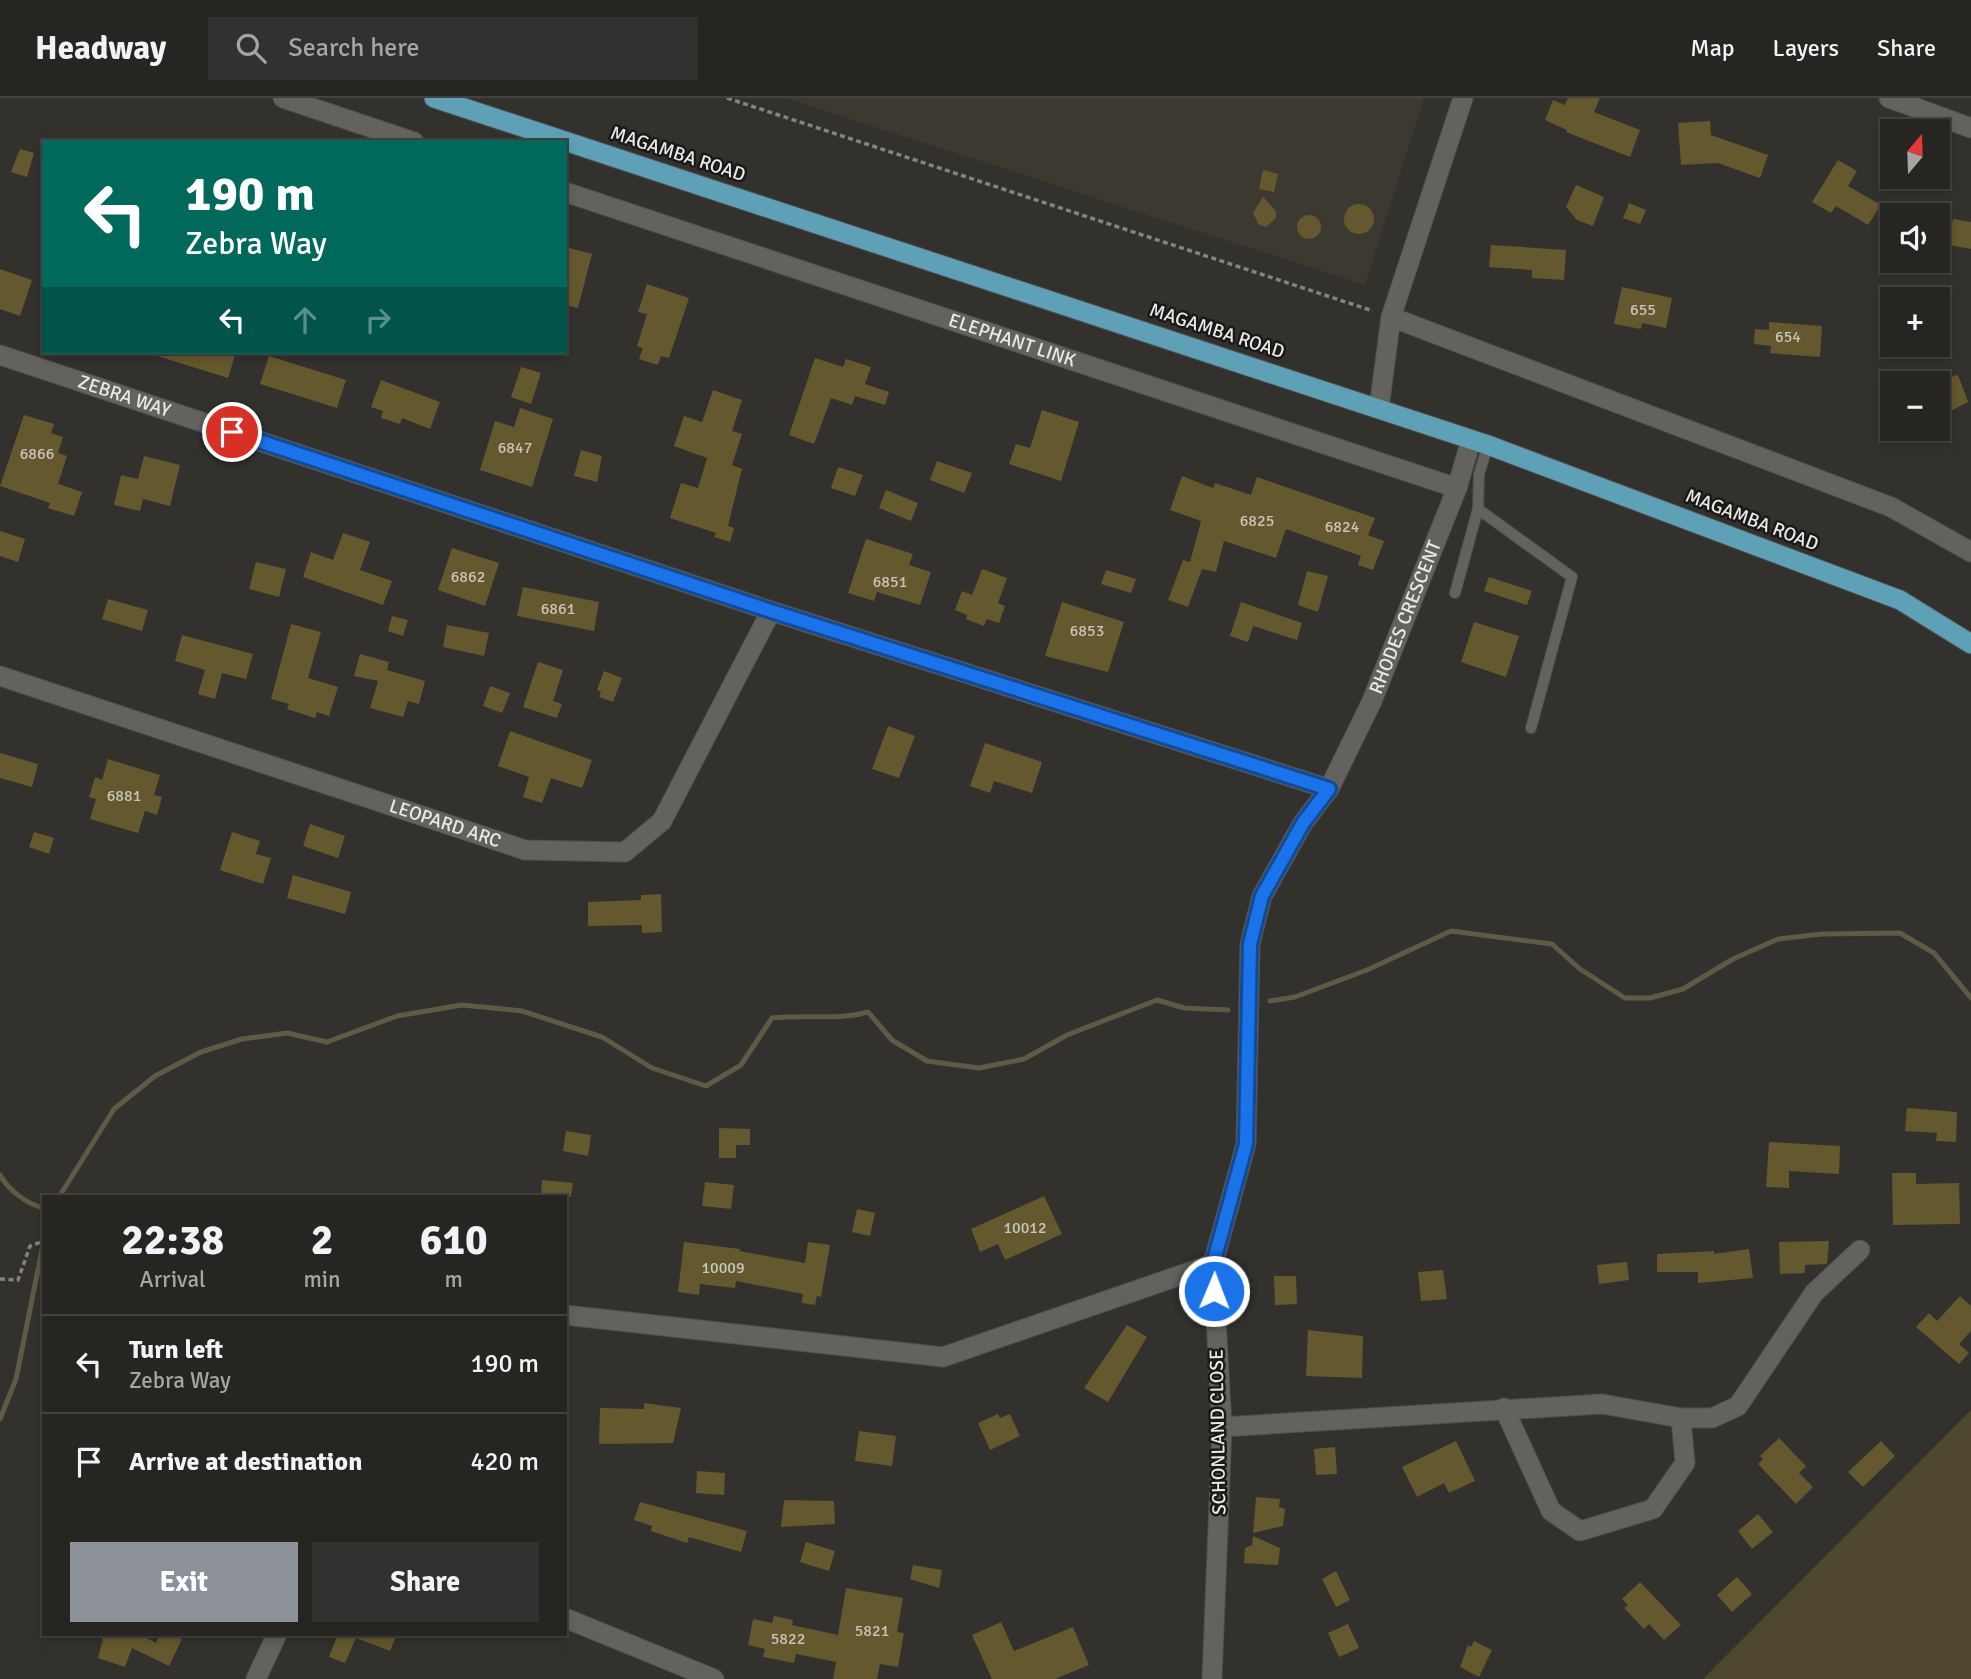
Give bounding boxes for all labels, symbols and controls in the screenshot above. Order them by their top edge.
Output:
search box [208,17,698,80]
text: Headway [35,28,166,69]
icon: search [232,29,270,67]
text: Search here [288,32,419,64]
text: Map [1690,33,1735,63]
text: Layers [1773,33,1839,63]
text: Share [1877,33,1936,63]
north arrow [1880,119,1950,189]
map controls [1880,119,1950,441]
street label: MAGAMBA ROAD [607,121,749,187]
text: 190 m [185,164,315,224]
icon: left [70,168,161,259]
button: sound [1880,203,1950,273]
text: Zebra Way [185,224,327,263]
button: + [1880,287,1950,357]
street label: MAGAMBA ROAD [1146,298,1288,364]
house number: 655 [1630,300,1656,320]
icon: left [213,301,251,339]
icon: ahead [286,301,324,339]
icon: right [359,301,397,339]
street label: ELEPHANT LINK [945,308,1079,373]
house number: 654 [1775,327,1801,347]
street label: ZEBRA WAY [75,370,174,423]
button: − [1880,371,1950,441]
pin [202,402,262,462]
icon: arrive [213,413,251,451]
house number: 6847 [498,438,532,458]
house number: 6866 [20,444,54,464]
street label: MAGAMBA ROAD [1682,484,1822,556]
house number: 6825 [1240,511,1274,531]
house number: 6824 [1325,517,1360,537]
street label: RHODES CRESCENT [1364,536,1447,698]
house number: 6862 [451,567,485,587]
house number: 6851 [873,572,907,592]
house number: 6861 [541,599,575,619]
house number: 6853 [1070,621,1104,641]
house number: 6881 [107,786,141,806]
street label: LEOPARD ARC [386,794,504,853]
text: 22:38 [121,1215,224,1266]
text: 2 [311,1215,333,1266]
text: 610 [420,1215,488,1266]
house number: 10012 [1003,1218,1047,1238]
position arrow [1177,1254,1251,1328]
house number: 10009 [701,1258,745,1278]
text: Arrival [140,1265,206,1294]
text: min [303,1265,341,1294]
text: m [445,1265,463,1294]
text: Turn left [129,1334,223,1366]
icon: left [70,1345,108,1383]
text: 190 m [470,1348,539,1380]
street label: SCHONLAND CLOSE [1205,1349,1231,1515]
text: Zebra Way [129,1366,231,1395]
icon: arrive [70,1443,108,1481]
text: Arrive at destination [129,1446,362,1478]
text: 420 m [470,1446,539,1478]
button: Exit [70,1542,298,1622]
button: Share [312,1542,539,1622]
house number: 5821 [855,1621,889,1641]
house number: 5822 [771,1629,805,1649]

